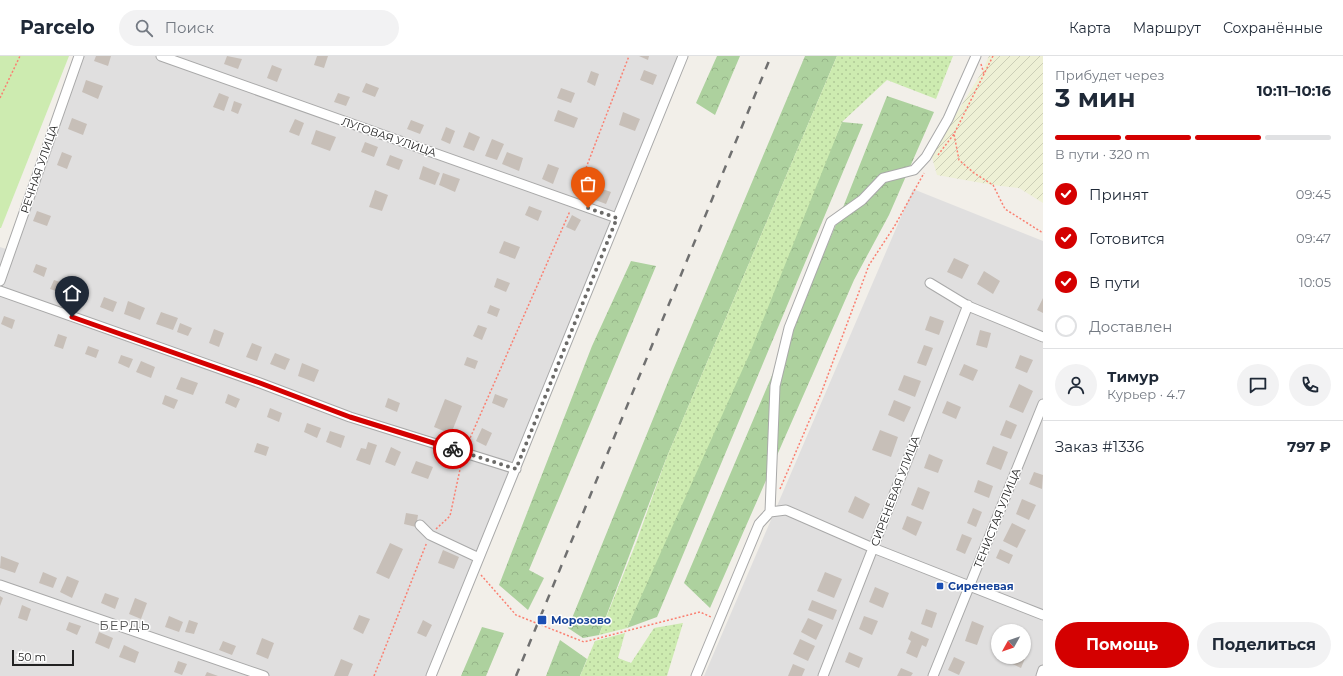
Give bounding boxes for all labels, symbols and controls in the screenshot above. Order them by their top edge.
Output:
search box [119,10,399,46]
text: Parcelo [20,16,95,39]
icon: search [133,17,155,39]
text: Поиск [165,18,214,37]
text: Карта [1069,19,1111,37]
text: Маршрут [1133,19,1201,37]
text: Сохранённые [1223,19,1323,37]
text: Прибудет через [1055,67,1164,83]
text: 10:11–10:16 [1257,81,1331,100]
text: 3 мин [1055,82,1135,114]
street label: ЛУГОВАЯ УЛИЦА [340,114,439,160]
street label: РЕЧНАЯ УЛИЦА [17,122,61,215]
text: В пути · 320 m [1055,146,1150,162]
pin [571,167,605,208]
icon: bag [577,173,599,195]
icon: check [1055,183,1077,205]
text: Принят [1089,185,1148,204]
text: 09:45 [1296,186,1331,202]
icon: check [1055,227,1077,249]
text: Готовится [1089,229,1165,248]
text: 09:47 [1296,230,1331,246]
icon: check [1055,271,1077,293]
text: В пути [1089,273,1140,292]
text: 10:05 [1299,274,1331,290]
pin [55,276,89,317]
icon: home [61,282,83,304]
text: Доставлен [1089,317,1172,336]
button: person [1055,364,1097,406]
button: chat [1237,364,1279,406]
button: phone [1289,364,1331,406]
text: Тимур [1107,367,1159,386]
text: Курьер · 4.7 [1107,386,1185,402]
courier [433,429,473,469]
street label: СИРЕНЕВАЯ УЛИЦА [867,433,923,548]
text: Заказ #1336 [1055,437,1144,456]
text: 797 ₽ [1287,437,1331,456]
icon: bike [442,438,464,460]
street label: ТЕНИСТАЯ УЛИЦА [971,465,1024,570]
place label: Сиреневая [948,579,1014,593]
marker: Сиреневая [935,581,945,591]
place label: Морозово [551,613,611,627]
marker: Морозово [536,614,548,626]
district label: БЕРДЬ [99,617,151,633]
button: Помощь [1055,622,1189,668]
button: Поделиться [1197,622,1331,668]
north arrow [991,624,1031,664]
map controls [991,624,1031,664]
scale bar [12,648,74,667]
text: 50 m [18,650,46,664]

